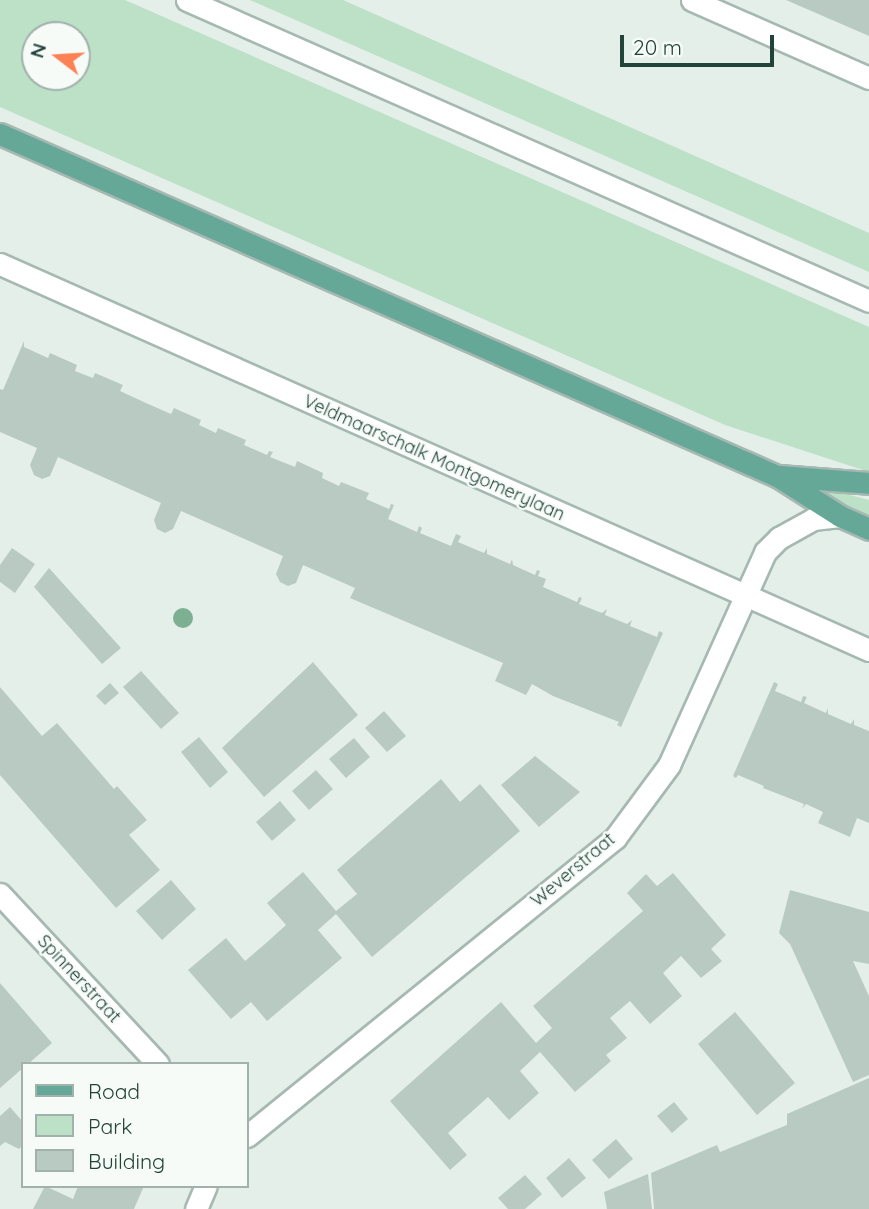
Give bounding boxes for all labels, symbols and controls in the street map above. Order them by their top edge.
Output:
north arrow [21,21,91,91]
scale bar [624,21,778,65]
text: 20 m [633,34,682,60]
text: N [24,40,51,61]
street label: Veldmaarschalk Montgomerylaan [300,390,568,526]
street label: Weverstraat [527,829,619,911]
street label: Spinnerstraat [33,931,125,1027]
legend [21,1062,248,1188]
text: Road [88,1078,140,1104]
text: Park [88,1113,132,1139]
text: Building [88,1148,165,1174]

